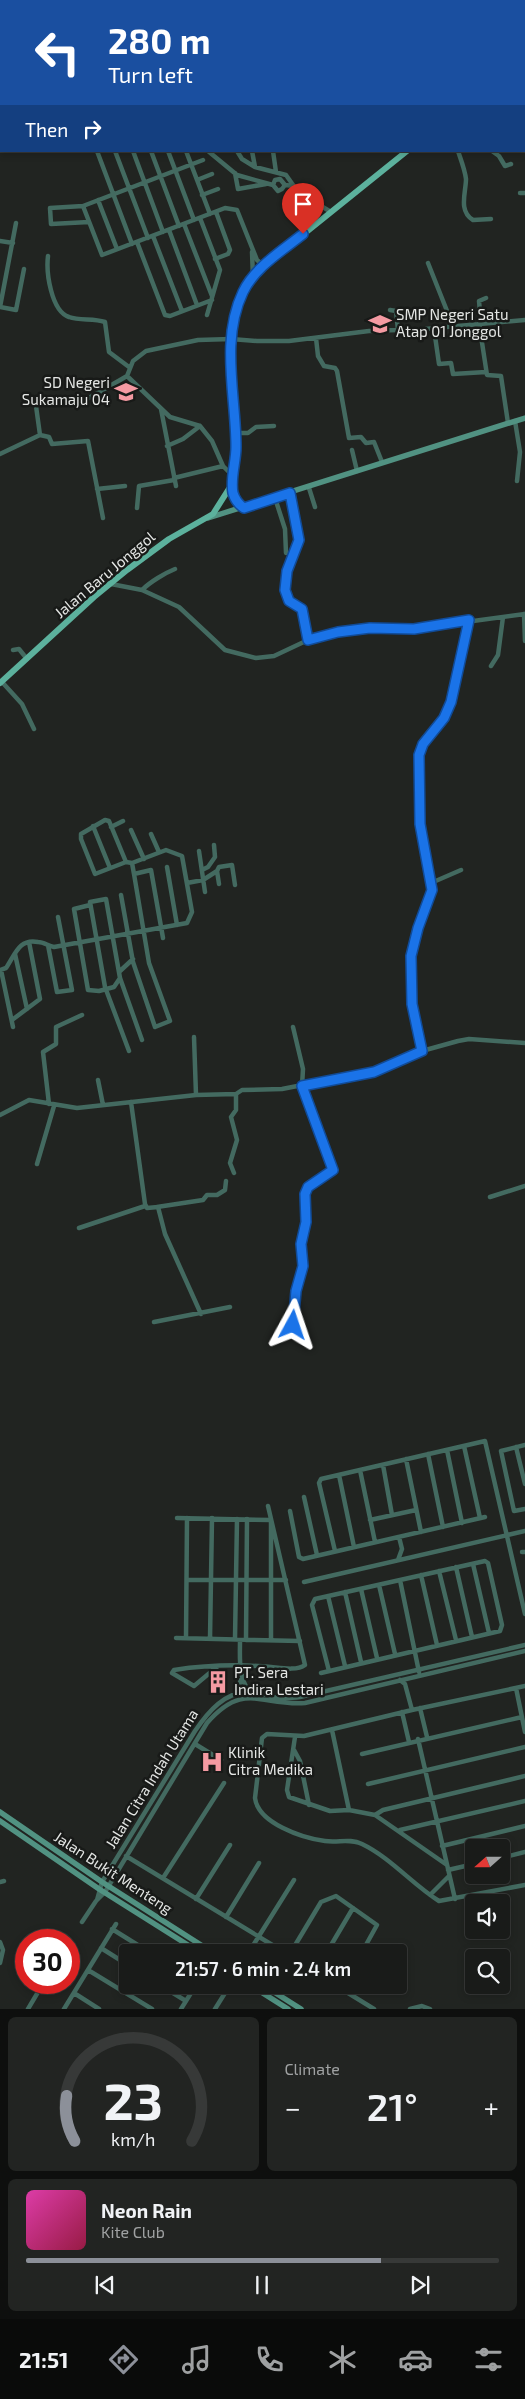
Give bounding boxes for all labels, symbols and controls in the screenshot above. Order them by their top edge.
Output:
text: 280 m [108,19,211,61]
icon: left [25,20,90,85]
text: Turn left [108,61,193,87]
icon: right [78,115,106,143]
text: Then [25,118,68,141]
pin [282,183,324,234]
icon: arrive [289,190,317,218]
place label: SMP Negeri Satu Atap 01 Jonggol [396,305,509,340]
school or university icon: SMP Negeri Satu Atap 01 Jonggol [367,311,393,337]
place label: SD Negeri Sukamaju 04 [22,373,110,409]
school or university icon: SD Negeri Sukamaju 04 [113,379,139,405]
street label: Jalan Baru Jonggol [51,527,159,621]
position arrow [266,1298,318,1350]
place label: PT. Sera Indira Lestari [234,1663,324,1698]
building icon: PT. Sera Indira Lestari [205,1669,231,1695]
street label: Jalan Citra Indah Utama [101,1706,201,1851]
place label: Klinik Citra Medika [228,1743,313,1778]
hospital icon: Klinik Citra Medika [199,1749,225,1775]
street label: Jalan Bukit Menteng [51,1827,176,1917]
north arrow [465,1839,510,1884]
map controls [465,1839,510,1994]
button: sound [465,1894,510,1939]
speed limit sign: 30 [15,1929,80,1994]
button: search [465,1949,510,1994]
text: 21:57 · 6 min · 2.4 km [175,1957,351,1980]
text: Climate [285,2059,340,2078]
text: 23 [103,2068,163,2130]
text: 21° [367,2083,418,2129]
text: − [285,2090,301,2124]
text: + [484,2090,499,2124]
text: km/h [111,2128,155,2150]
text: Neon Rain [101,2199,192,2222]
text: Kite Club [101,2222,165,2241]
icon: previous [91,2271,119,2299]
icon: pause [248,2271,276,2299]
icon: next [406,2271,434,2299]
icon: directions [106,2342,141,2377]
icon: music [179,2342,214,2377]
icon: phone [252,2342,287,2377]
icon: climate [325,2342,360,2377]
icon: car [398,2342,433,2377]
icon: filters [471,2342,506,2377]
text: 21:51 [19,2346,69,2372]

